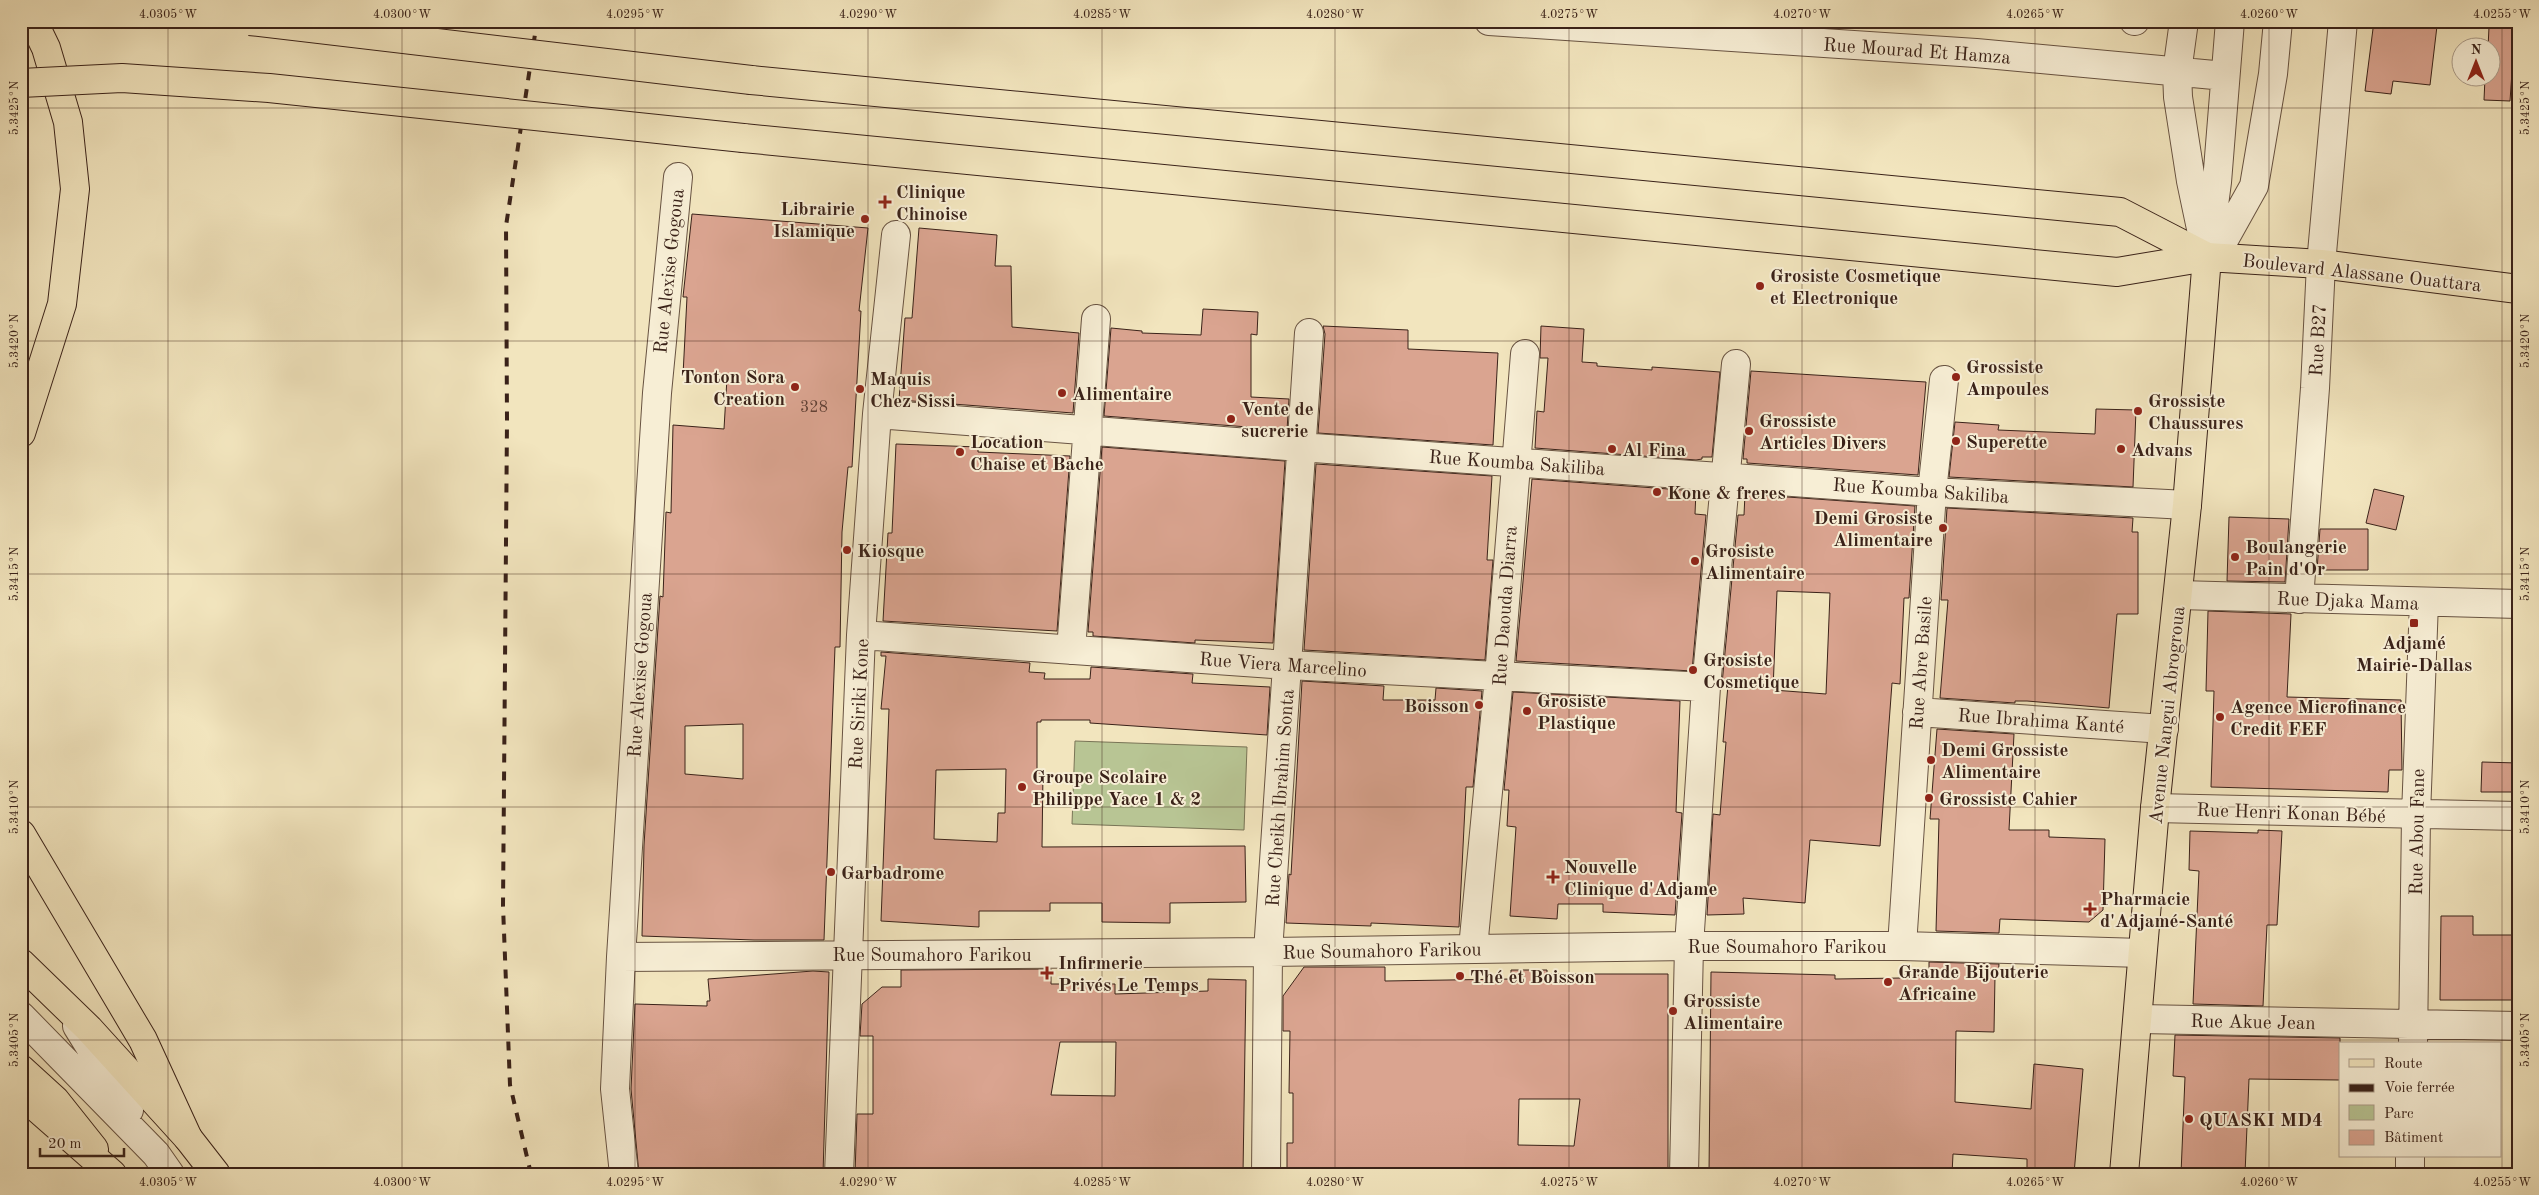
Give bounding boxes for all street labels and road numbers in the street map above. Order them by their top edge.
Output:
street label: Rue Mourad Et Hamza [1822,36,2012,69]
street label: Rue Alexise Gogoua [652,187,689,355]
street label: Boulevard Alassane Ouattara [2241,252,2483,297]
street label: Rue B27 [2308,303,2331,377]
street label: Rue Koumba Sakiliba [1428,449,1606,480]
street label: Rue Koumba Sakiliba [1832,477,2010,508]
street label: Rue Daouda Diarra [1491,525,1522,687]
street label: Rue Alexise Gogoua [626,591,657,759]
street label: Rue Djaka Mama [2276,591,2420,614]
street label: Rue Abre Basile [1908,596,1937,731]
street label: Avenue Nangui Abrogroua [2148,605,2189,825]
street label: Rue Siriki Kone [848,638,873,770]
street label: Rue Viera Marcelino [1198,651,1367,682]
street label: Rue Cheikh Ibrahim Sonta [1264,688,1299,908]
street label: Rue Ibrahima Kanté [1957,707,2125,738]
street label: Rue Abou Fane [2408,768,2429,896]
street label: Rue Henri Konan Bébé [2196,802,2386,827]
street label: Rue Soumahoro Farikou [1687,939,1887,958]
street label: Rue Soumahoro Farikou [1282,941,1482,964]
street label: Rue Soumahoro Farikou [832,947,1032,966]
street label: Rue Akue Jean [2190,1013,2316,1034]

